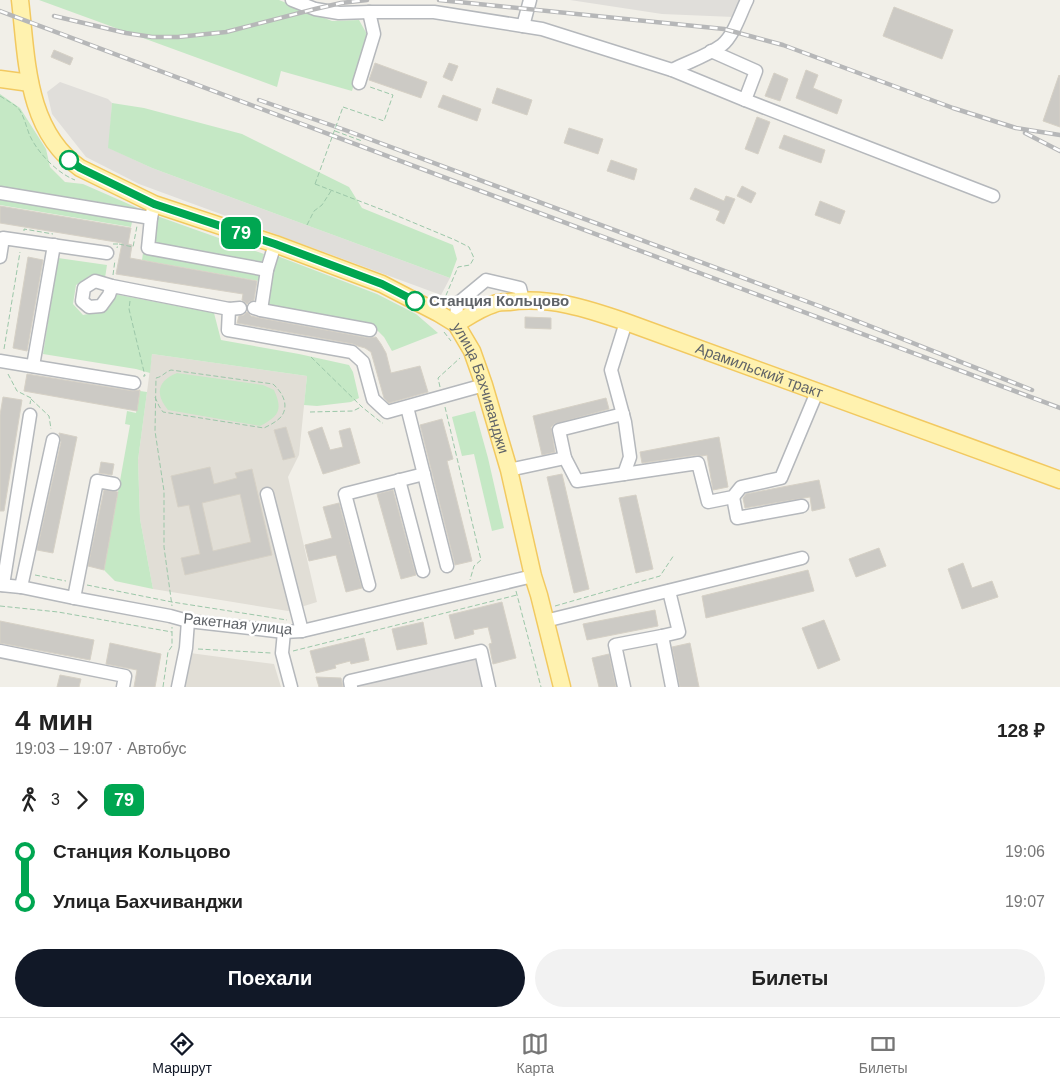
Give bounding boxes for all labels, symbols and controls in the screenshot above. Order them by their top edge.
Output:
unlabelled marker [59,150,79,170]
line badge: 79 [218,217,264,249]
text: 79 [231,223,251,243]
marker: Станция Кольцово [405,291,425,311]
place label: Станция Кольцово [429,292,569,309]
street label: улица Бахчиванджи [449,319,513,455]
street label: Арамильский тракт [693,339,826,401]
street label: Ракетная улица [183,609,294,638]
text: 4 мин [15,705,93,736]
text: 128 ₽ [997,720,1045,741]
text: 19:03 – 19:07 · Автобус [15,740,187,757]
icon: walk [15,786,43,814]
icon: forward [68,786,96,814]
text: 79 [114,790,134,810]
text: 3 [51,791,60,808]
text: Станция Кольцово [53,841,231,862]
text: 19:06 [1005,843,1045,860]
text: Улица Бахчиванджи [53,891,243,912]
text: 19:07 [1005,893,1045,910]
button: Поехали [15,949,525,1007]
button: Билеты [535,949,1045,1007]
tab: Маршрут [152,1030,212,1076]
tab: Карта [517,1030,554,1076]
tab: Билеты [859,1030,908,1076]

